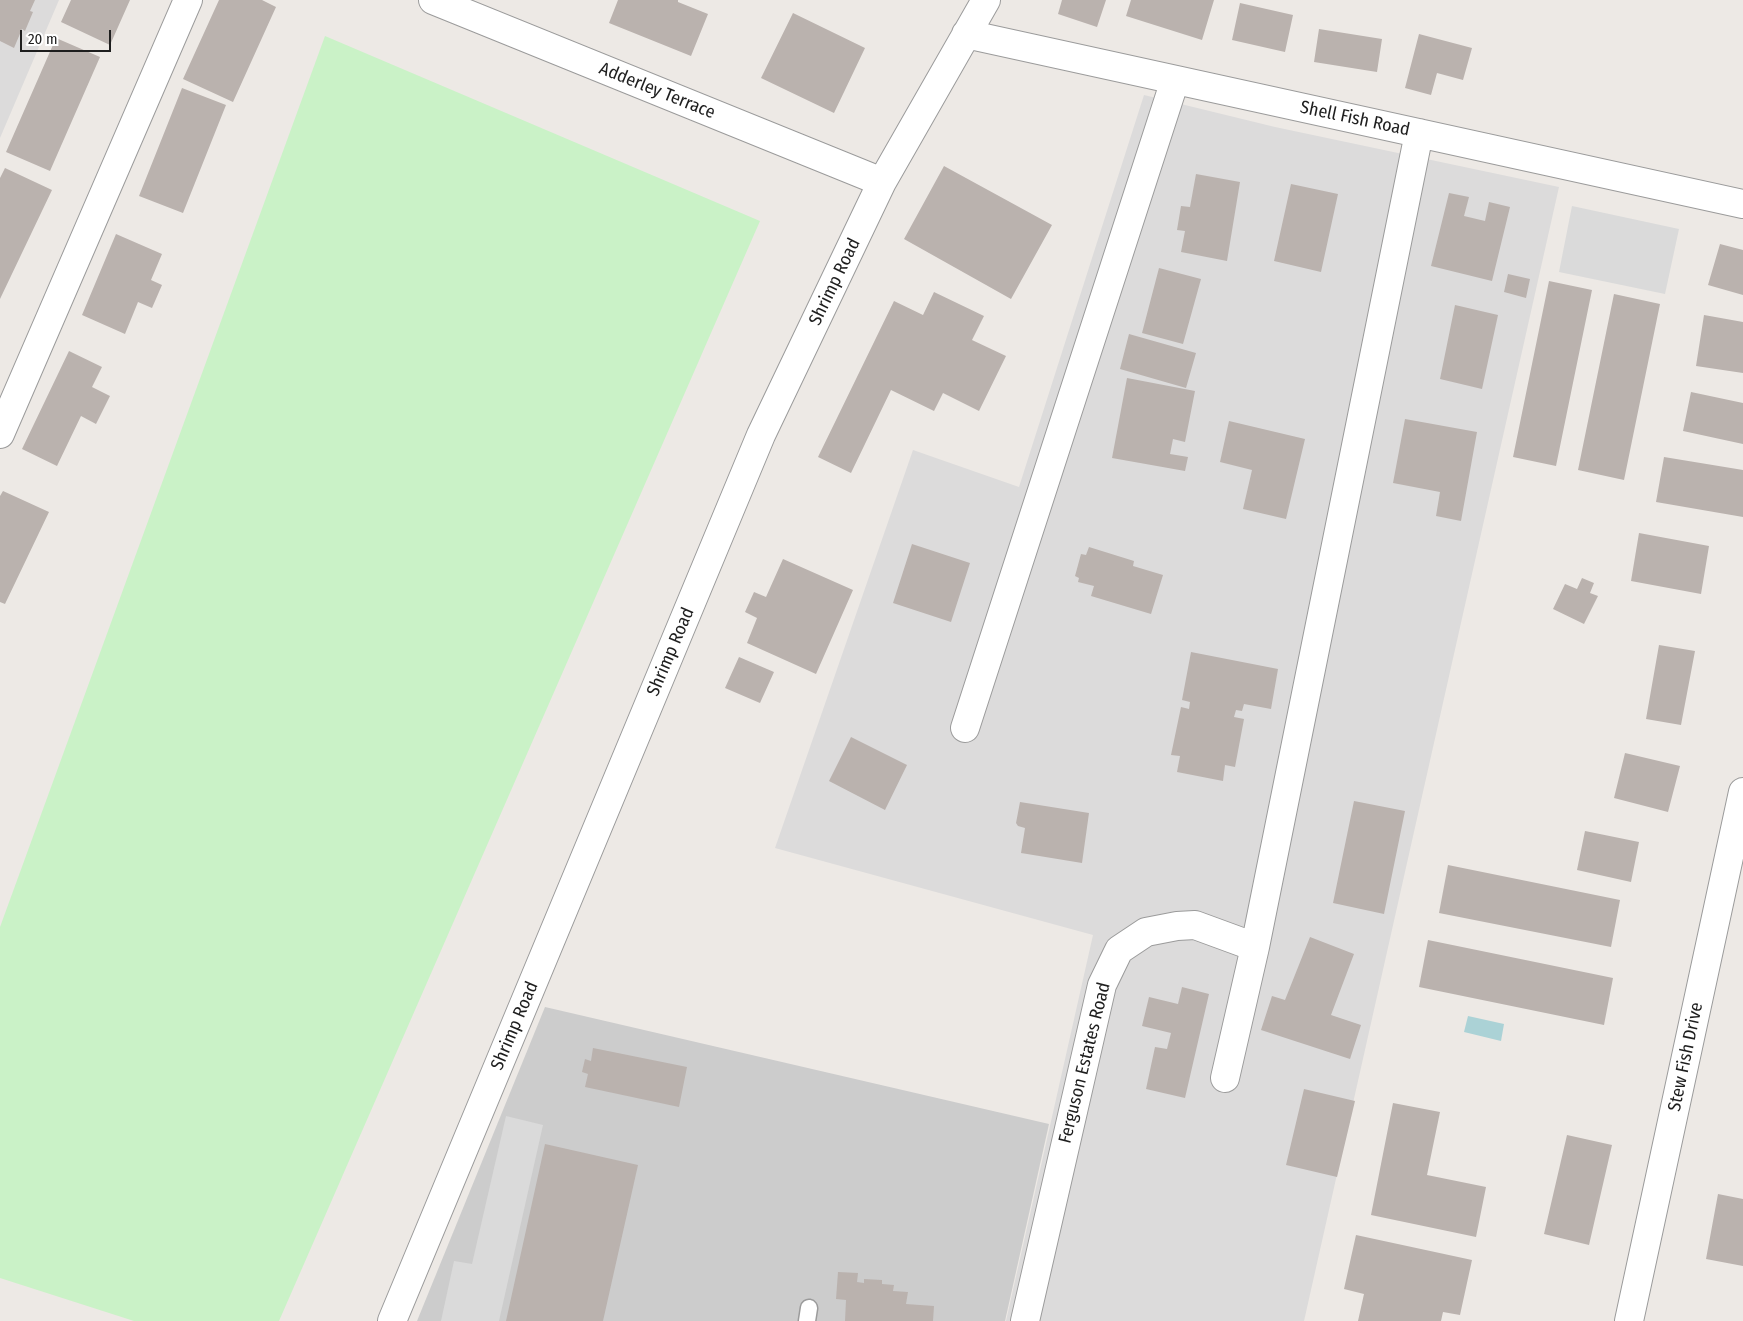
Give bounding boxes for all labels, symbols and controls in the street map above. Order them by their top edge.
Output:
scale bar [22,20,114,52]
text: 20 m [28,30,58,48]
street label: Adderley Terrace [596,58,718,124]
street label: Shell Fish Road [1298,97,1412,141]
street label: Shrimp Road [805,235,865,329]
street label: Shrimp Road [643,604,699,700]
street label: Shrimp Road [487,978,543,1074]
street label: Ferguson Estates Road [1055,980,1115,1146]
street label: Stew Fish Drive [1664,1001,1708,1113]

